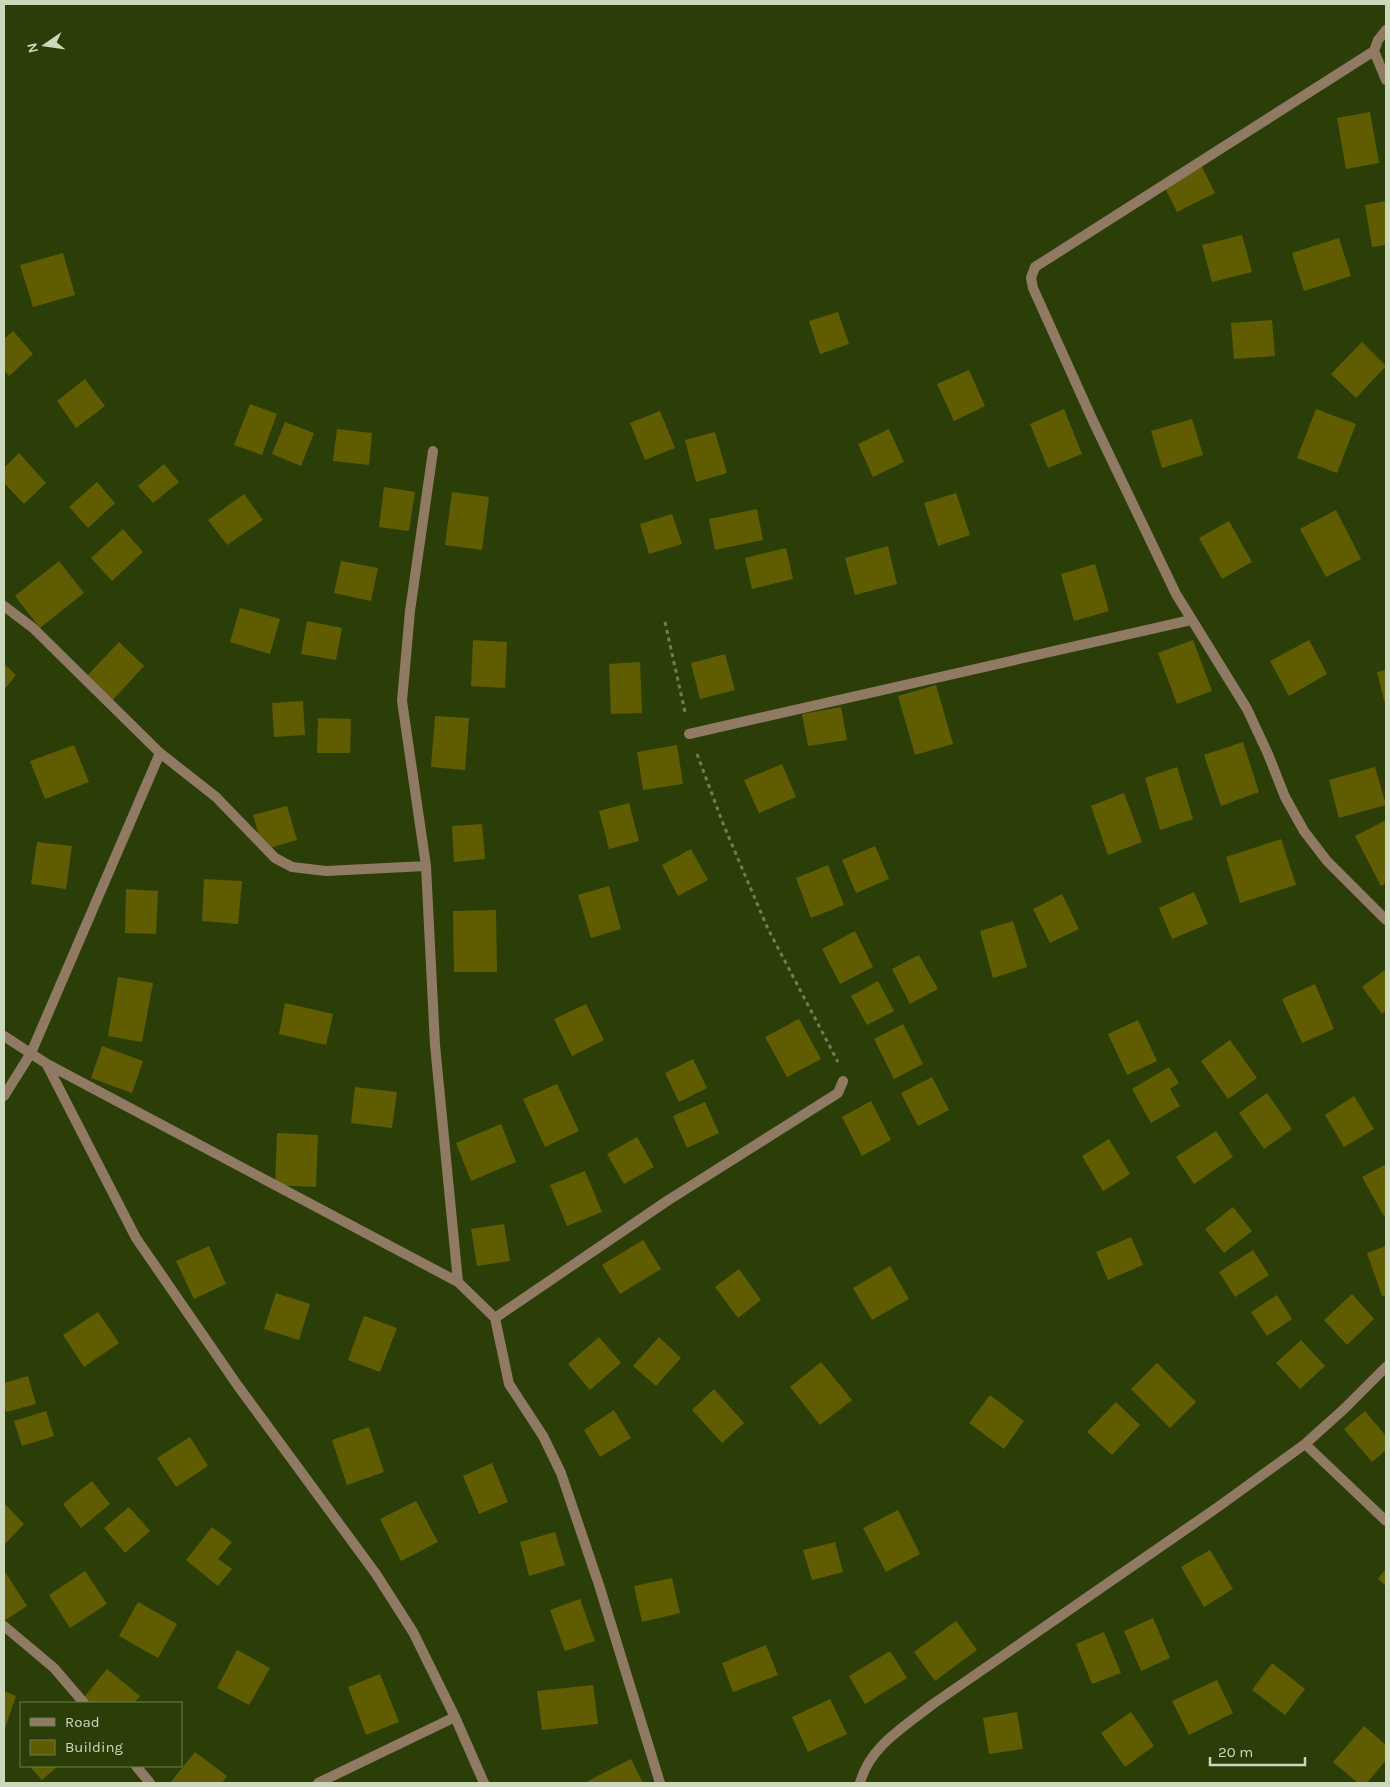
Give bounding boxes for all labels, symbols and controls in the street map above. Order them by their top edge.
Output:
north arrow [20,20,70,70]
text: N [23,41,42,55]
legend [20,1702,182,1767]
text: Road [65,1713,100,1731]
scale bar [1210,1734,1305,1766]
text: Building [65,1738,123,1756]
text: 20 m [1218,1743,1253,1761]

